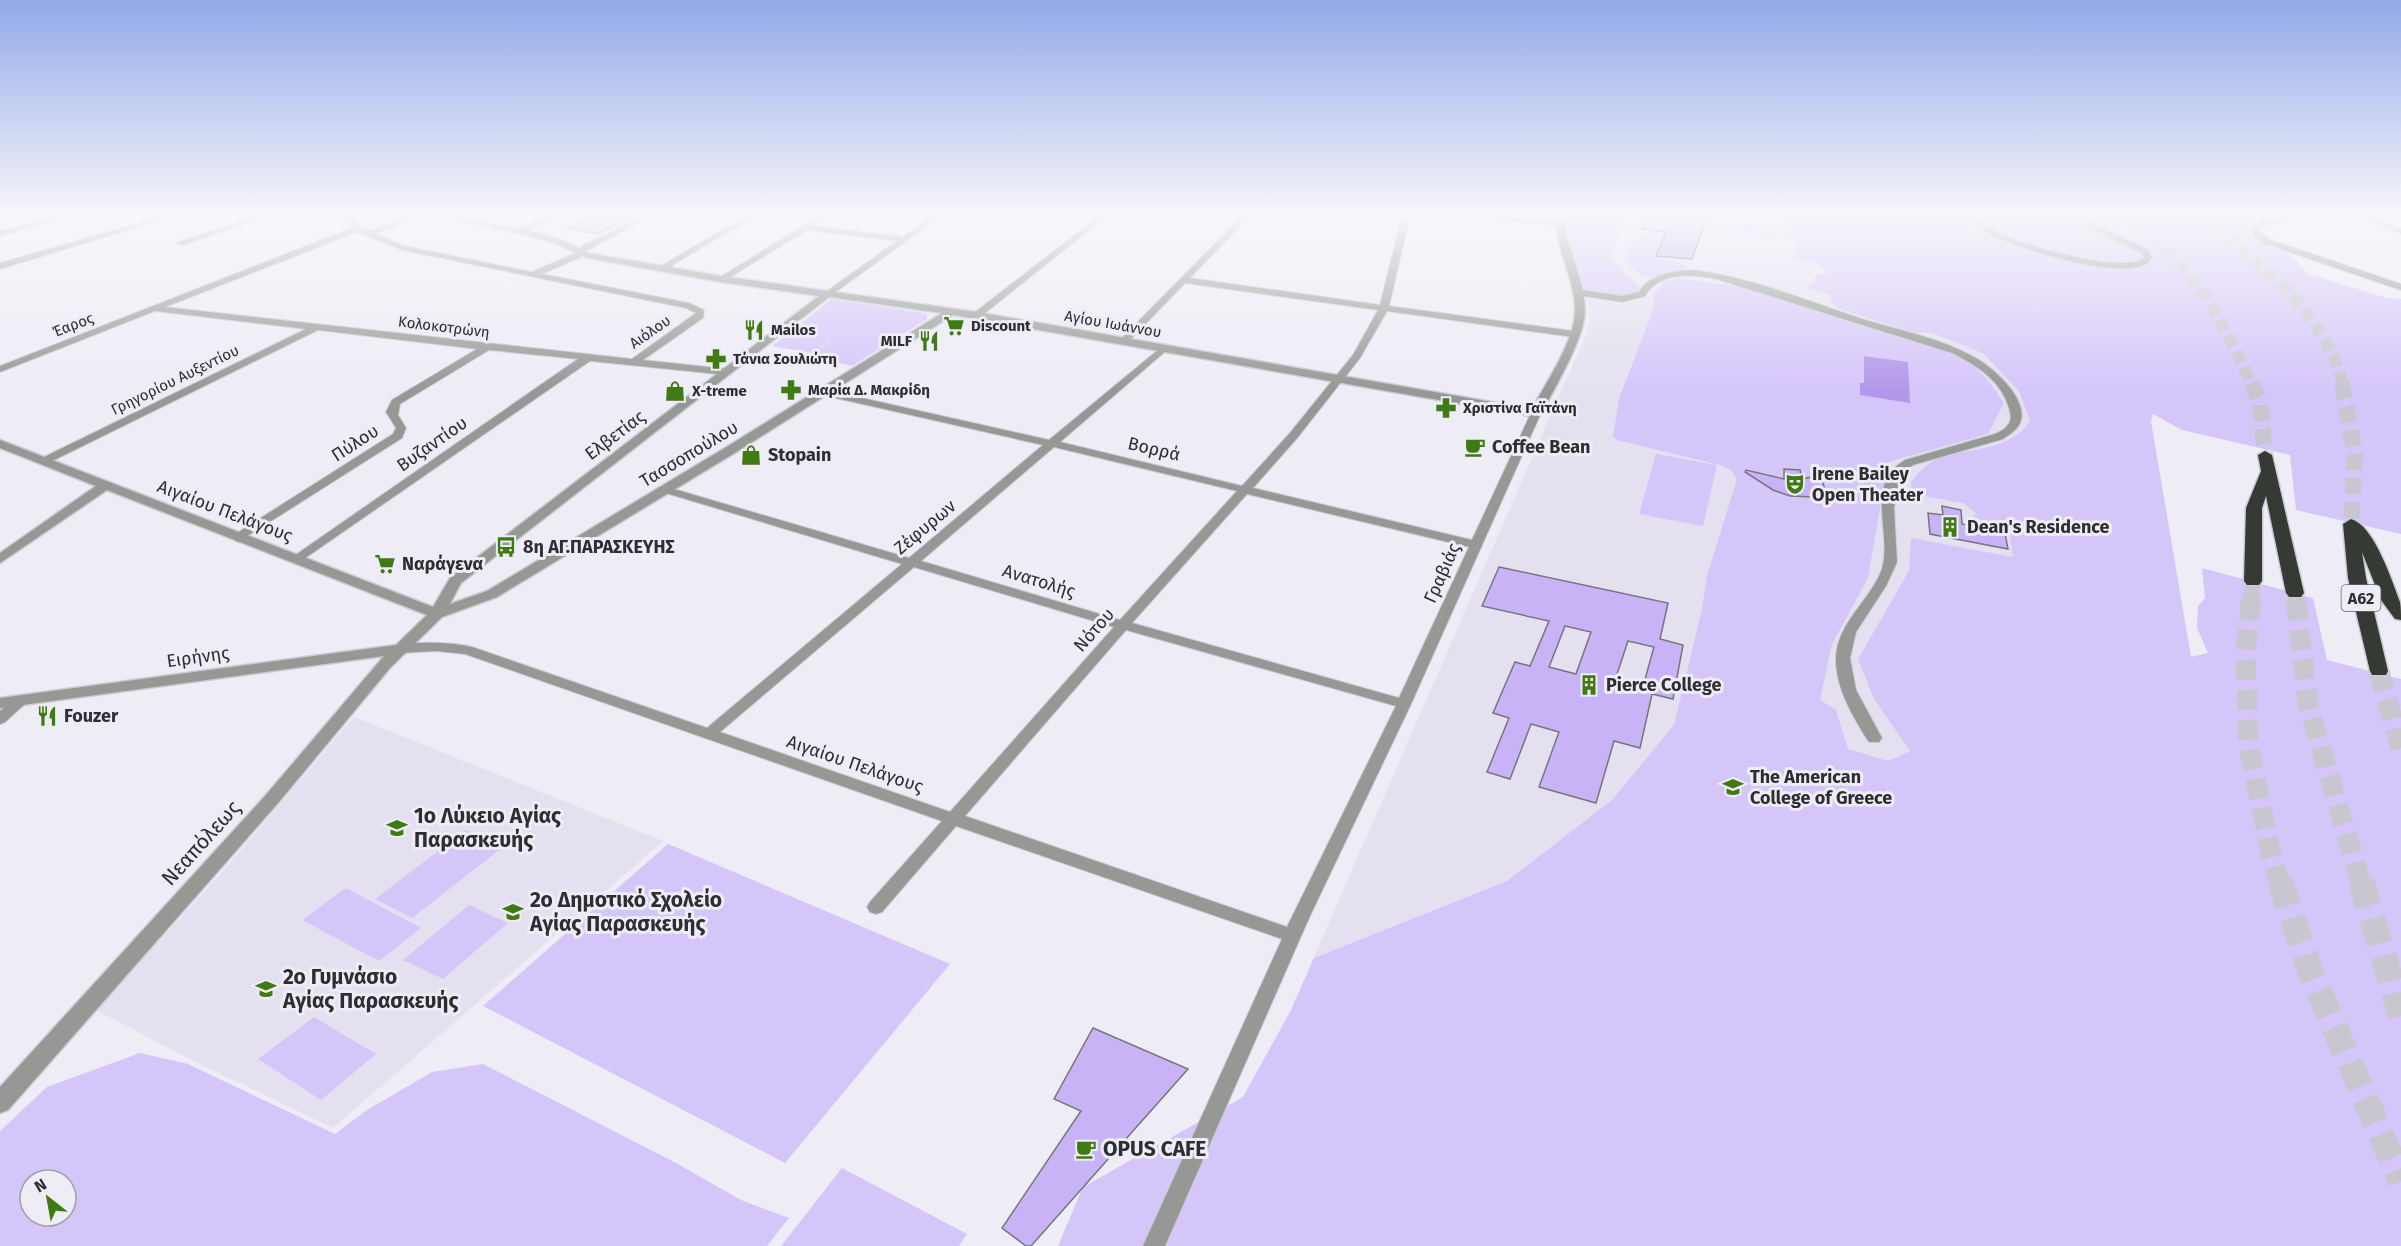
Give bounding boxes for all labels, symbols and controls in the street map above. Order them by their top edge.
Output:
street label: Αγίου Ιωάννου [1063,307,1163,341]
street label: Έαρος [50,309,96,341]
street label: Αιόλου [626,311,674,353]
street label: Κολοκοτρώνη [397,312,491,342]
supermarket icon: Discount [942,314,966,338]
place label: Discount [971,317,1031,335]
restaurant icon: Mailos [742,318,766,342]
place label: Mailos [771,321,816,339]
restaurant icon: MILF [917,329,941,353]
place label: MILF [881,332,913,350]
street label: Γρηγορίου Αυξεντίου [108,341,242,419]
pharmacy icon: Τάνια Σουλιώτη [704,347,728,371]
place label: Τάνια Σουλιώτη [733,350,837,368]
pharmacy icon: Μαρία Δ. Μακρίδη [779,378,803,402]
shop icon: X-treme [663,379,687,403]
place label: Μαρία Δ. Μακρίδη [808,381,930,399]
place label: X-treme [691,382,747,400]
pharmacy icon: Χριστίνα Γαϊτάνη [1434,396,1458,420]
place label: Χριστίνα Γαϊτάνη [1462,399,1577,417]
street label: Ελβετίας [581,405,650,465]
street label: Βυζαντίου [392,412,472,476]
street label: Τασσοπούλου [636,416,742,492]
street label: Πύλου [327,420,383,466]
street label: Βορρά [1126,432,1182,466]
cafe icon: Coffee Bean [1463,435,1487,459]
place label: Coffee Bean [1492,436,1590,458]
shop icon: Stopain [739,443,763,467]
place label: Stopain [768,444,831,466]
place label: Irene Bailey Open Theater [1812,463,1924,506]
theatre icon: Irene Bailey Open Theater [1783,472,1807,496]
street label: Αιγαίου Πελάγους [154,475,296,547]
street label: Ζέφυρων [890,495,961,559]
building icon: Dean's Residence [1938,515,1962,539]
place label: Dean's Residence [1967,516,2110,538]
bus stop icon: 8η ΑΓ.ΠΑΡΑΣΚΕΥΗΣ [494,535,518,559]
place label: 8η ΑΓ.ΠΑΡΑΣΚΕΥΗΣ [523,536,675,558]
street label: Γραβιάς [1419,539,1465,606]
supermarket icon: Ναράγενα [373,552,397,576]
place label: Ναράγενα [402,553,484,575]
street label: Ανατολής [1000,560,1079,603]
road number: Α62 [2342,585,2380,611]
street label: Νότου [1069,604,1119,656]
street label: Ειρήνης [165,642,231,672]
building icon: Pierce College [1577,673,1601,697]
place label: Pierce College [1606,674,1722,696]
restaurant icon: Fouzer [35,704,59,728]
place label: Fouzer [64,705,119,727]
street label: Αιγαίου Πελάγους [784,730,927,798]
place label: The American College of Greece [1750,766,1892,809]
school or university icon: The American College of Greece [1721,775,1745,799]
street label: Νεαπόλεως [156,795,246,891]
place label: 1ο Λύκειο Αγίας Παρασκευής [414,803,561,853]
school or university icon: 1ο Λύκειο Αγίας Παρασκευής [385,816,409,840]
place label: 2ο Δημοτικό Σχολείο Αγίας Παρασκευής [529,887,722,937]
school or university icon: 2ο Δημοτικό Σχολείο Αγίας Παρασκευής [501,900,525,924]
place label: 2ο Γυμνάσιο Αγίας Παρασκευής [282,964,458,1014]
school or university icon: 2ο Γυμνάσιο Αγίας Παρασκευής [254,977,278,1001]
place label: OPUS CAFE [1103,1136,1206,1162]
cafe icon: OPUS CAFE [1074,1137,1098,1161]
north arrow [18,1168,78,1228]
text: N [31,1175,50,1196]

